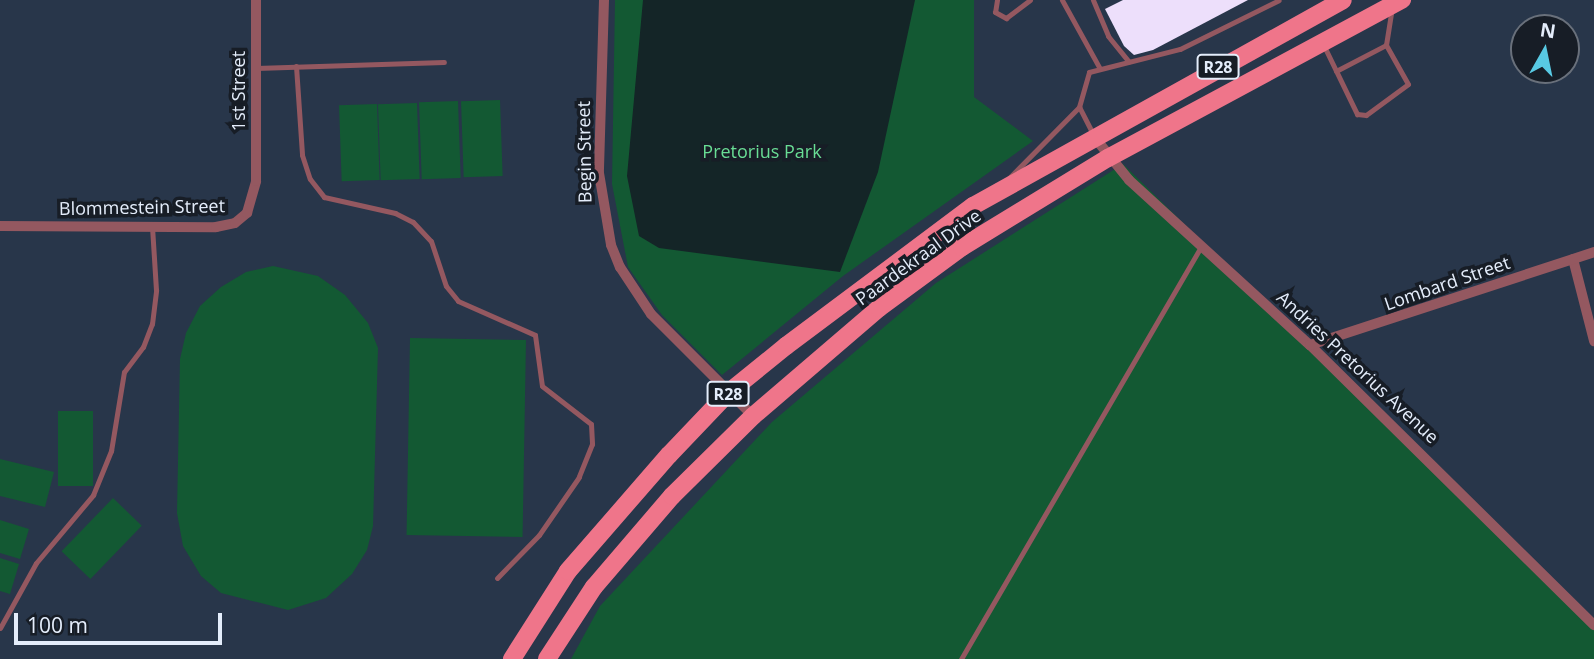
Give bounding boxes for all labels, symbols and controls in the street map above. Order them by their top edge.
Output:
north arrow [1510,14,1580,84]
text: N [1538,16,1558,44]
street label: 1st Street [227,51,249,131]
road number: R28 [1195,54,1241,80]
street label: Begin Street [572,101,596,203]
park label: Pretorius Park [702,140,822,162]
street label: Blommestein Street [59,195,225,219]
street label: Paardekraal Drive [851,204,985,310]
street label: Lombard Street [1381,251,1513,315]
street label: Andries Pretorius Avenue [1273,286,1443,448]
road number: R28 [705,382,751,406]
scale bar [18,600,226,644]
text: 100 m [27,611,88,639]

